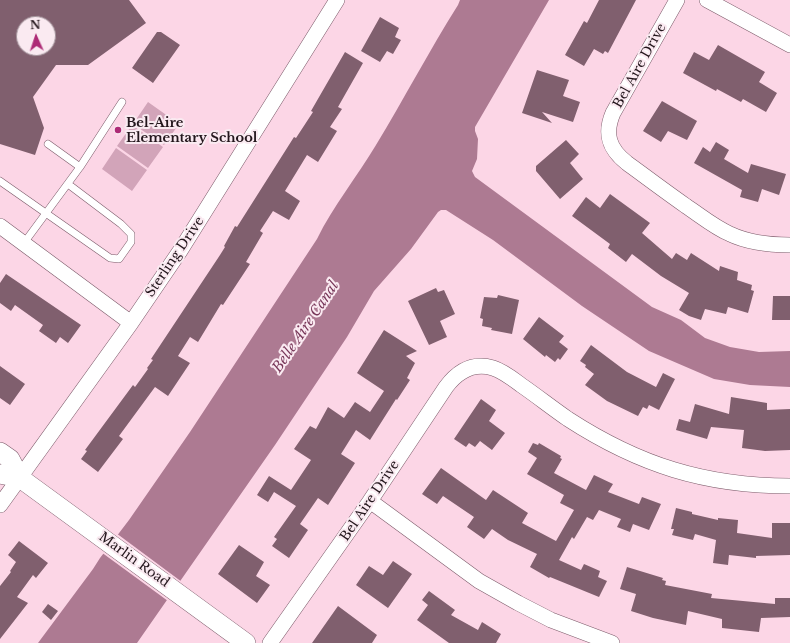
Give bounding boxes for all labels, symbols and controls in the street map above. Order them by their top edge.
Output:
north arrow [16,16,56,56]
text: N [30,18,41,32]
street label: Bel Aire Drive [610,21,670,111]
place label: Bel-Aire Elementary School [126,115,257,146]
marker: Bel-Aire Elementary School [113,125,123,135]
street label: Sterling Drive [142,214,208,300]
water label: Belle Aire Canal [269,278,343,376]
street label: Bel Aire Drive [337,458,403,544]
street label: Marlin Road [96,529,172,591]

